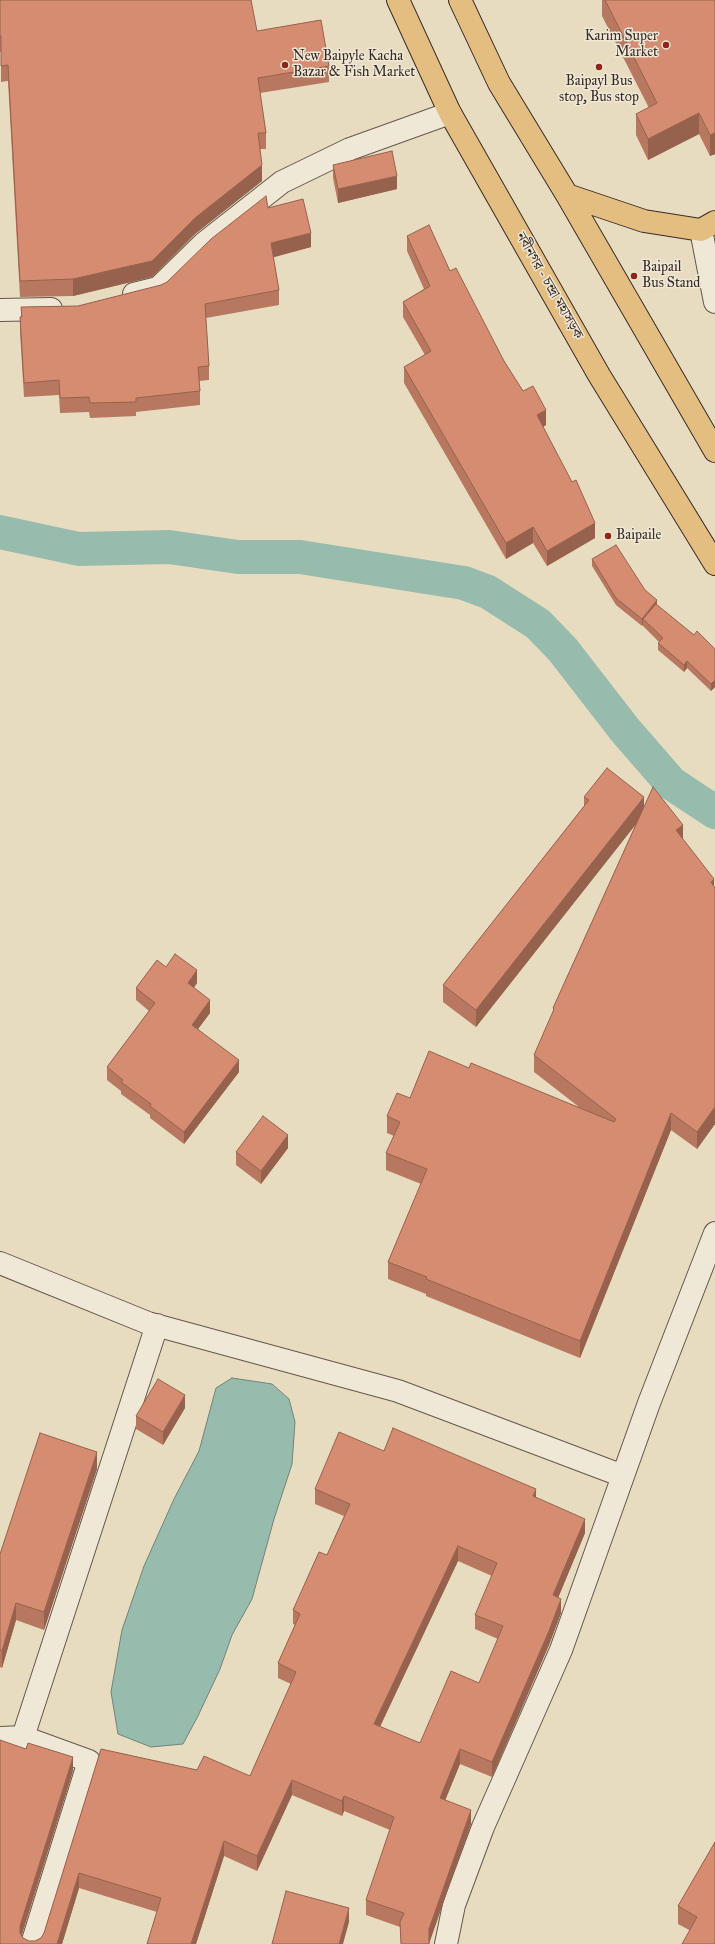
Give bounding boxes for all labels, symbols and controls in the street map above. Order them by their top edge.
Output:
place label: Karim Super Market [585,29,658,62]
marker: Karim Super Market [661,40,671,50]
place label: New Baipyle Kacha Bazar & Fish Market [293,49,415,82]
marker: New Baipyle Kacha Bazar & Fish Market [280,60,290,70]
marker: Baipayl Bus stop, Bus stop [594,62,604,72]
place label: Baipayl Bus stop, Bus stop [559,74,639,106]
street label: নবীনগর - চন্দ্রা মহাসড়ক [512,230,586,342]
place label: Baipail Bus Stand [642,260,700,292]
marker: Baipail Bus Stand [629,271,639,281]
place label: Baipaile [616,528,661,544]
marker: Baipaile [603,531,613,541]

